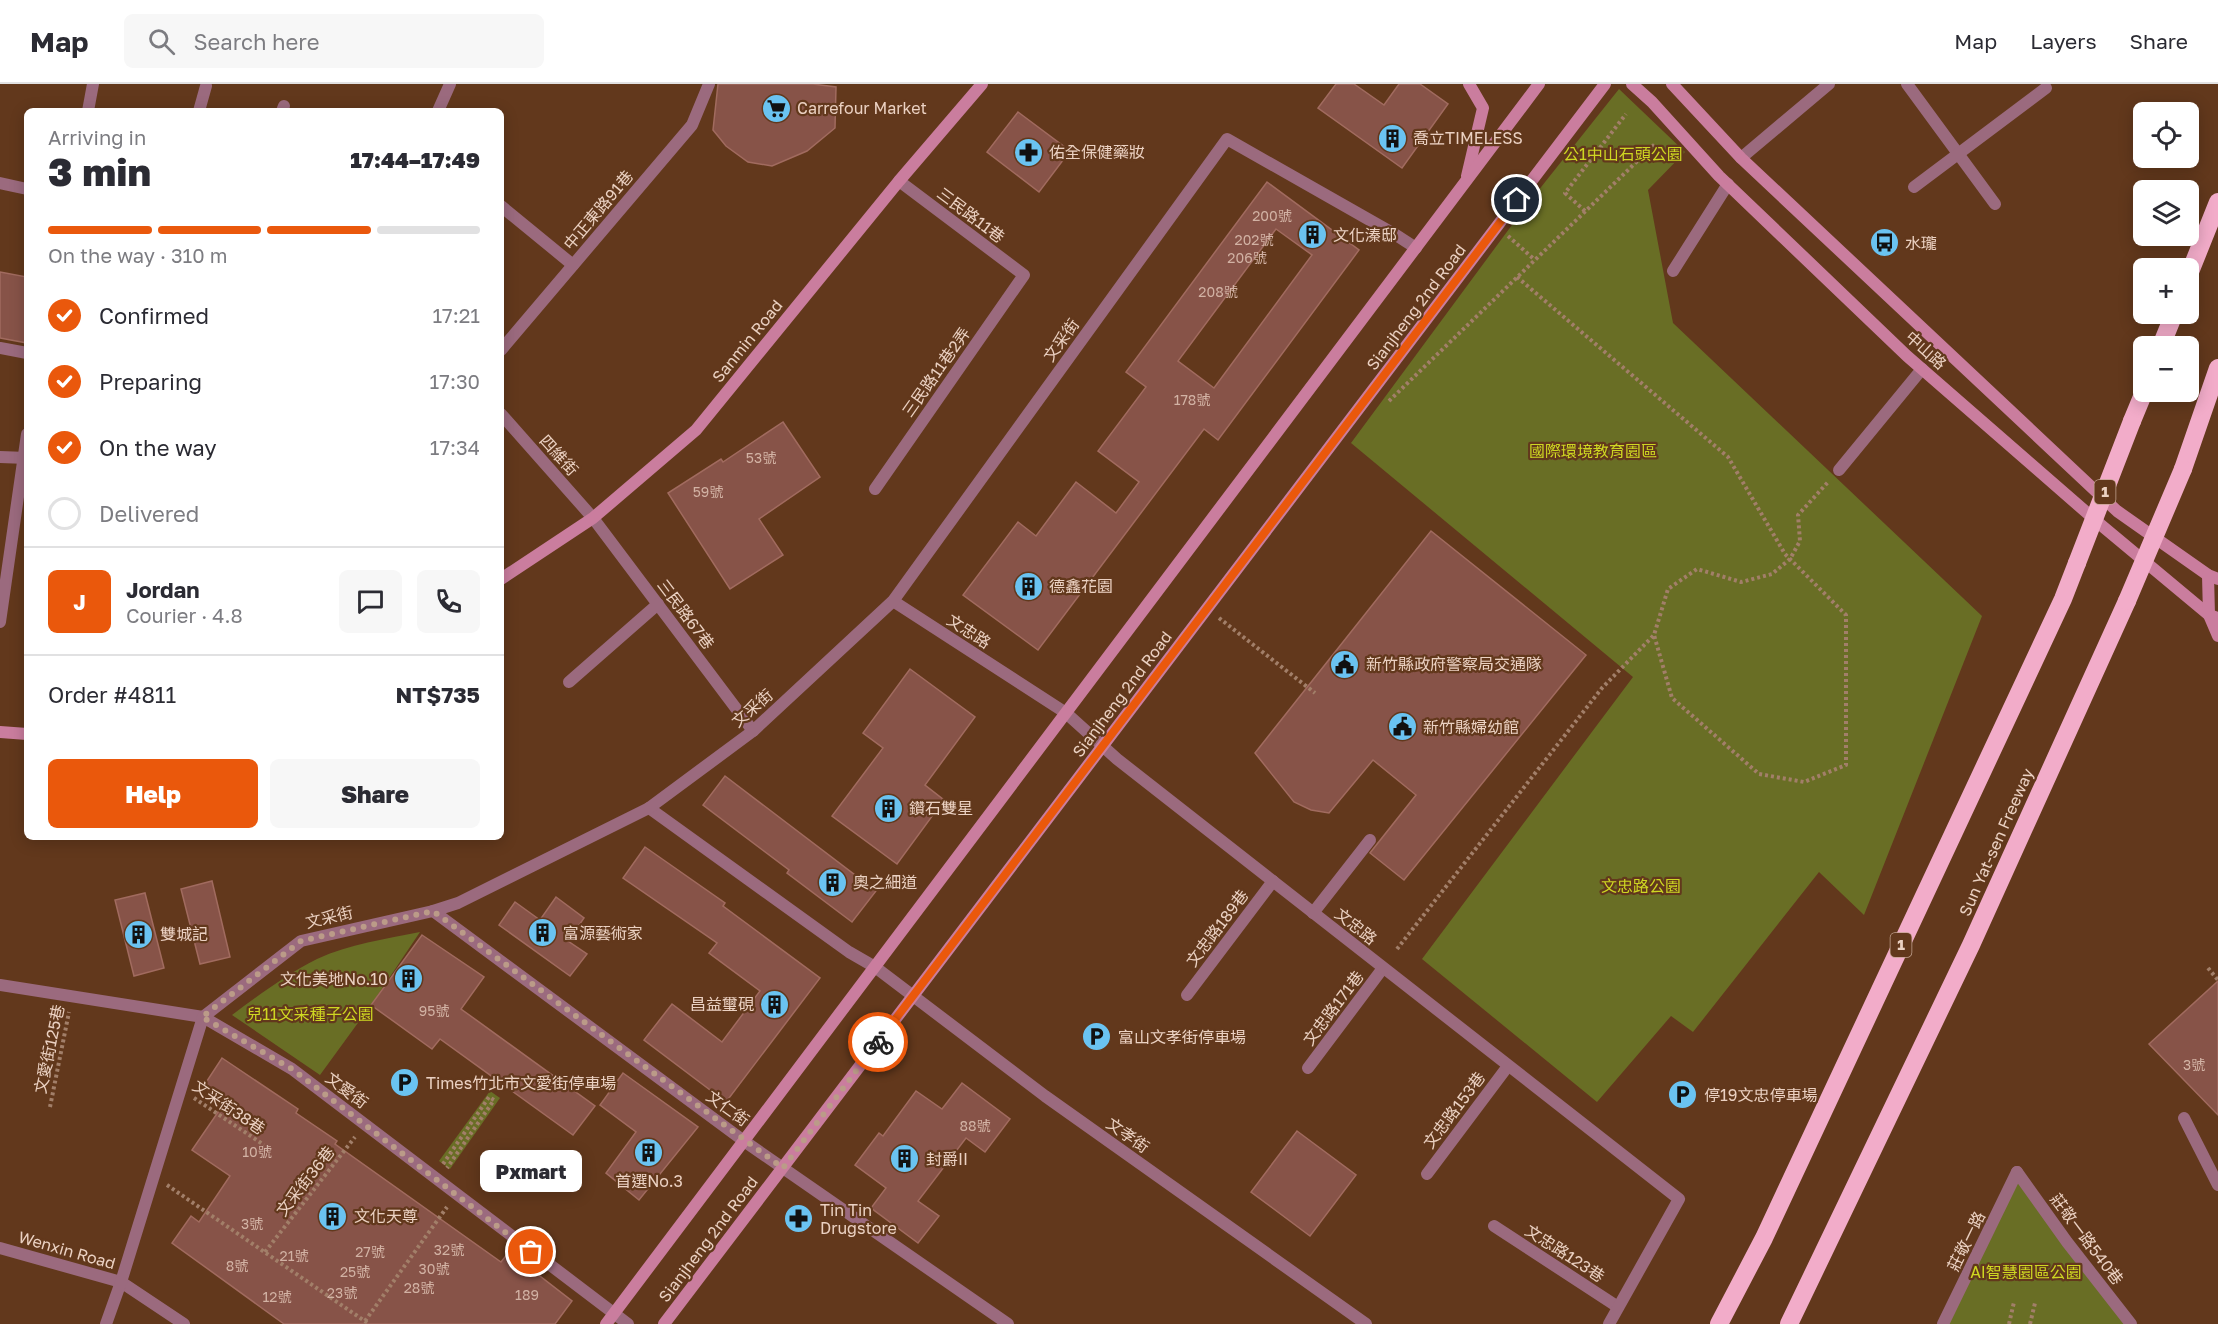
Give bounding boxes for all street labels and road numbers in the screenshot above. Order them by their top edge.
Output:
street label: 中正東路91巷 [559,166,637,254]
street label: 三民路11巷 [933,183,1009,247]
street label: Sianjheng 2nd Road [1362,240,1470,374]
street label: Sanmin Road [708,296,786,386]
street label: 文采街 [1039,315,1083,365]
street label: 三民路11巷2弄 [898,323,974,421]
street label: 中山路 [1901,327,1951,373]
street label: 四維街 [536,430,582,480]
road number: 1 [2094,480,2116,504]
street label: 三民路67巷 [653,575,719,653]
street label: 文忠路 [943,610,995,652]
street label: Sianjheng 2nd Road [1068,627,1176,761]
street label: 文采街 [727,685,777,731]
street label: Sun Yat-sen Freeway [1954,765,2038,919]
street label: 文忠路189巷 [1182,886,1252,970]
street label: 文采街 [303,902,355,932]
street label: 文忠路 [1331,903,1381,949]
road number: 1 [1890,933,1912,957]
street label: 文忠路171巷 [1299,967,1367,1049]
street label: 文愛街125巷 [30,1003,68,1095]
street label: 文愛街 [322,1068,372,1112]
street label: 文忠路153巷 [1419,1068,1489,1152]
street label: 文采街38巷 [189,1075,269,1139]
street label: 文仁街 [703,1086,753,1130]
street label: 文孝街 [1103,1113,1153,1157]
street label: 文采街36巷 [272,1142,338,1220]
street label: Sianjheng 2nd Road [654,1172,762,1306]
street label: 莊敬一路540巷 [2046,1189,2128,1289]
street label: 莊敬一路 [1943,1208,1989,1274]
street label: 文忠路123巷 [1522,1220,1608,1286]
street label: Wenxin Road [16,1227,118,1273]

